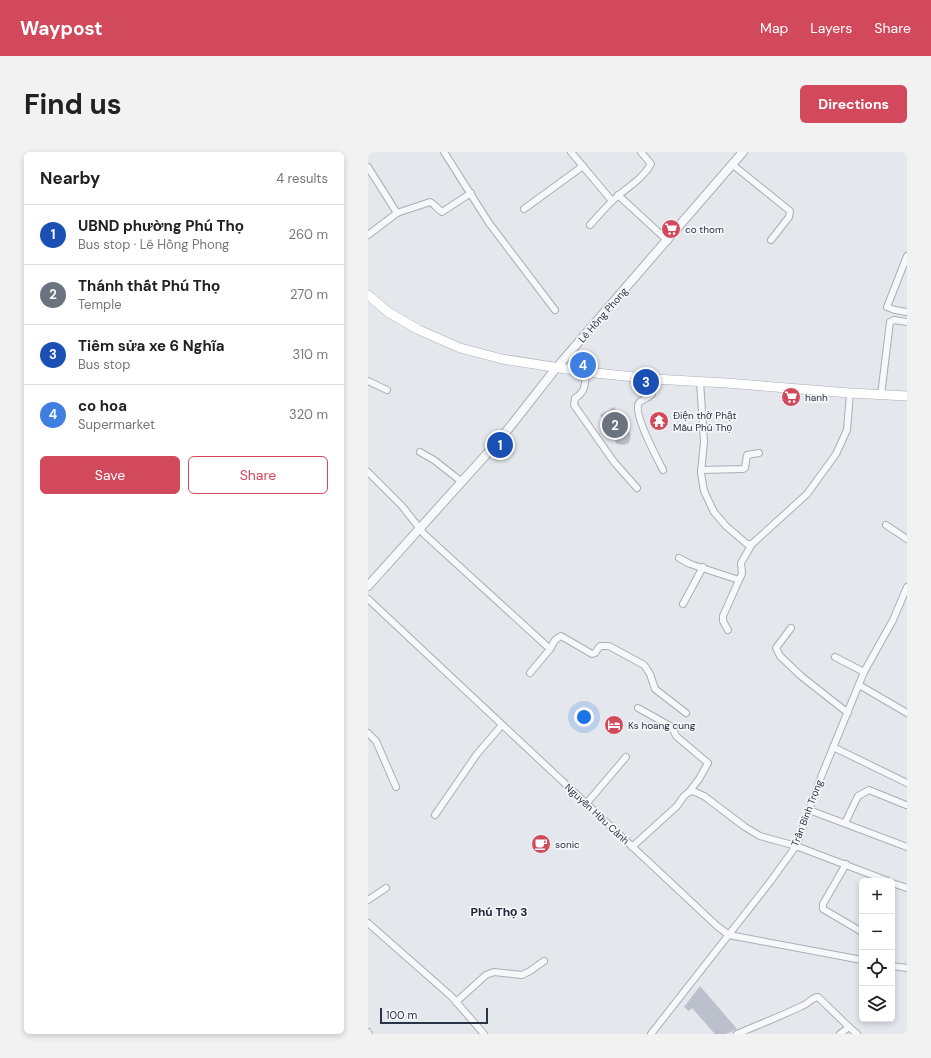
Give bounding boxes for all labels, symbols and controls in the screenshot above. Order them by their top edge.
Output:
text: Waypost [20,16,103,41]
text: Map [760,19,788,37]
text: Layers [810,19,852,37]
text: Share [874,19,911,37]
button: Directions [800,85,907,123]
text: Find us [24,86,122,123]
text: Nearby [40,167,100,189]
text: 4 results [276,170,328,187]
text: UBND phường Phú Thọ [78,216,244,236]
supermarket icon: co thom [660,218,682,240]
place label: co thom [685,223,724,236]
text: 1 [51,226,55,243]
text: 260 m [288,226,328,243]
text: Bus stop · Lê Hồng Phong [78,236,229,253]
text: Thánh thất Phú Thọ [78,276,220,296]
street label: Lê Hồng Phong [575,284,631,345]
text: 2 [49,286,57,303]
text: 270 m [290,286,328,303]
text: Temple [78,296,122,313]
text: Tiêm sửa xe 6 Nghĩa [78,336,225,356]
text: 3 [49,346,57,363]
text: 310 m [293,346,328,363]
pin: 4 [570,350,596,380]
text: Bus stop [78,356,130,373]
pin: 3 [633,367,659,397]
supermarket icon: hanh [780,386,802,408]
place label: hanh [805,391,828,404]
text: co hoa [78,396,127,416]
text: 4 [49,406,57,423]
text: 320 m [289,406,328,423]
place label: Điện thờ Phật Mẫu Phú Thọ [673,409,736,434]
pin: 2 [602,410,628,440]
temple icon: Điện thờ Phật Mẫu Phú Thọ [648,410,670,432]
text: Supermarket [78,416,155,433]
pin: 1 [487,430,513,460]
button: Save [40,456,180,494]
button: Share [188,456,328,494]
your location [574,707,594,727]
hotel icon: Ks hoang cung [603,714,625,736]
place label: Ks hoang cung [628,719,696,732]
street label: Trần Bình Trọng [788,777,826,848]
street label: Nguyễn Hữu Cảnh [562,781,632,847]
cafe icon: sonic [530,833,552,855]
place label: sonic [555,838,580,851]
map controls [859,878,895,1022]
button: + [859,878,895,914]
district label: Phú Thọ 3 [471,904,527,920]
button: − [859,914,895,950]
button: locate [859,950,895,986]
button: layers [859,986,895,1022]
scale bar [380,1006,488,1025]
text: 100 m [386,1008,417,1022]

